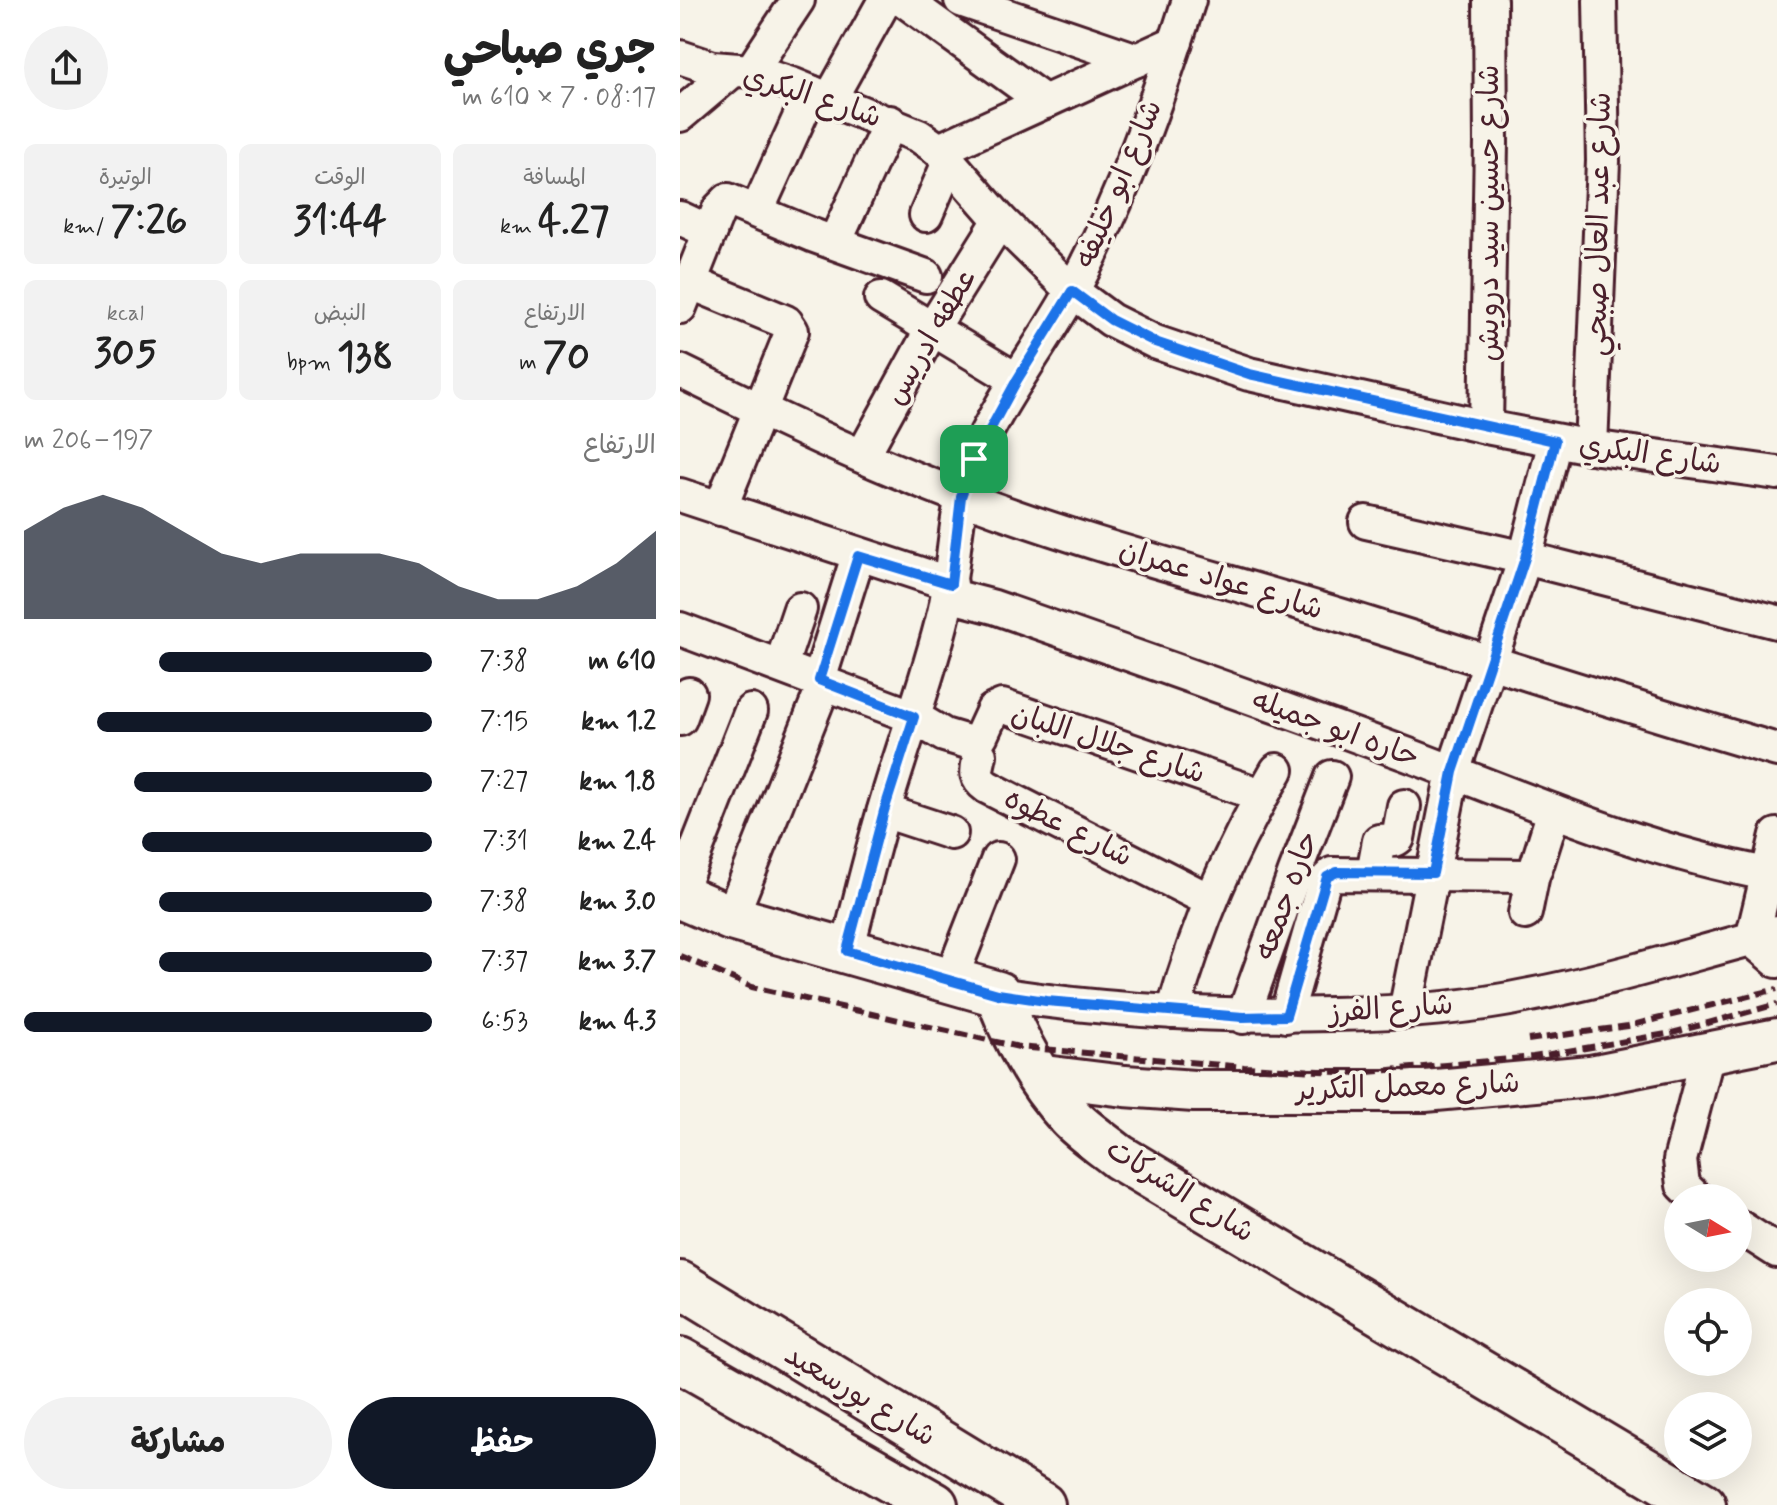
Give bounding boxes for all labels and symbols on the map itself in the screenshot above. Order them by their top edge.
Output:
street label: شارع البكري [738,56,886,138]
street label: شارع حسين سيد درويش [1470,65,1509,361]
street label: شارع عبد العال صبحي [1577,91,1626,357]
street label: شارع ابو خليفه [1066,94,1172,274]
street label: عطفه ادريس [876,262,986,412]
pin [940,425,1008,493]
street label: شارع البكري [1576,426,1724,484]
street label: شارع عواد عمران [1114,530,1328,630]
street label: حاره ابو جميله [1247,681,1423,777]
street label: شارع جلال اللبان [1006,694,1210,794]
street label: شارع عطوه [997,779,1139,877]
street label: حاره جمعه [1246,827,1328,965]
street label: شارع الفرز [1325,985,1454,1033]
street label: شارع معمل التكرير [1292,1064,1521,1111]
street label: شارع الشركات [1098,1130,1262,1252]
north arrow [1664,1184,1752,1272]
street label: شارع بورسعيد [777,1335,943,1457]

